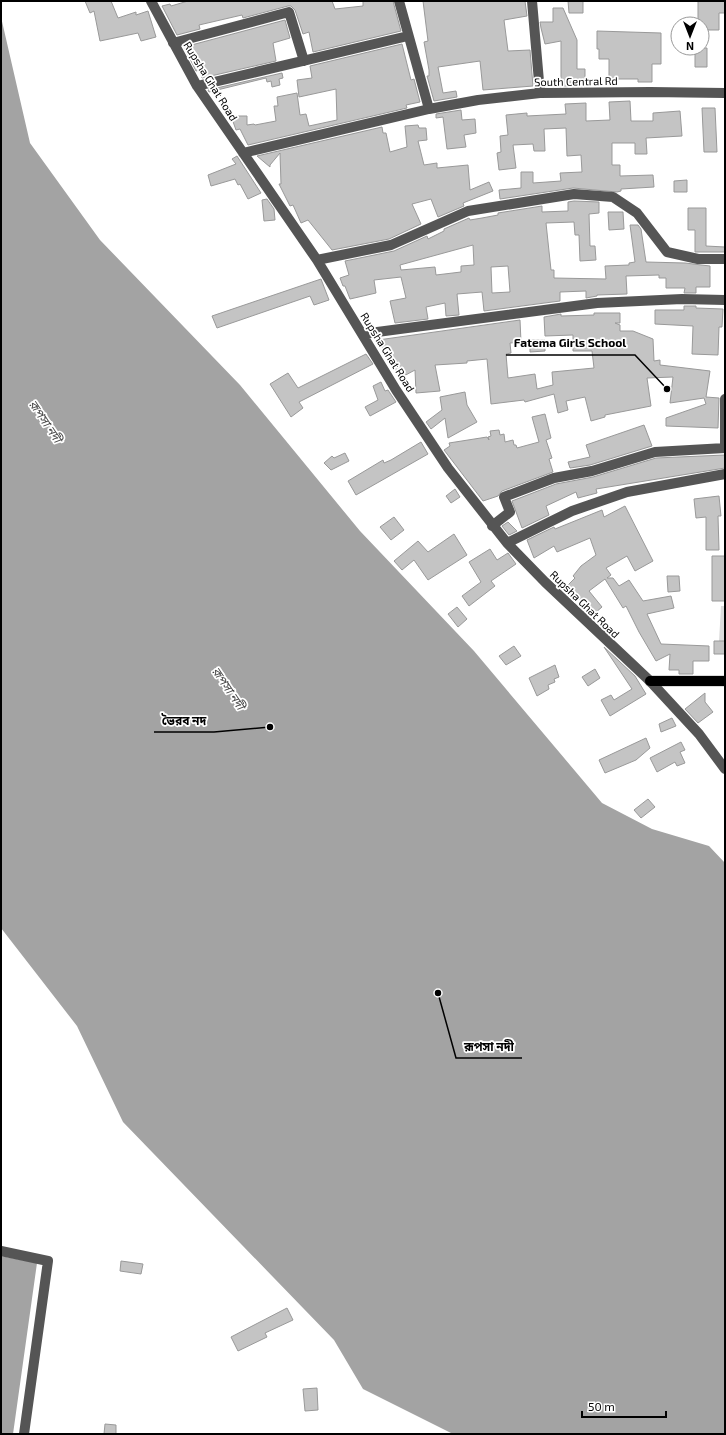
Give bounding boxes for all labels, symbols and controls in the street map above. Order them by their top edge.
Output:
north arrow [670,16,710,56]
street label: Rupsha Ghat Road [181,39,241,123]
text: N [686,40,694,53]
street label: South Central Rd [534,74,618,88]
street label: Rupsha Ghat Road [358,310,418,394]
callout: Fatema Girls School [506,331,635,355]
text: Fatema Girls School [514,335,626,349]
water label: রূপসা নদী [27,397,67,447]
street label: Rupsha Ghat Road [548,568,622,640]
water label: রূপসা নদী [210,664,250,714]
callout: ভৈরব নদ [154,708,214,732]
text: ভৈরব নদ [161,713,206,727]
callout: রূপসা নদী [456,1034,522,1058]
text: রূপসা নদী [463,1039,515,1053]
scale bar [582,1393,666,1419]
text: 50 m [588,1399,615,1413]

